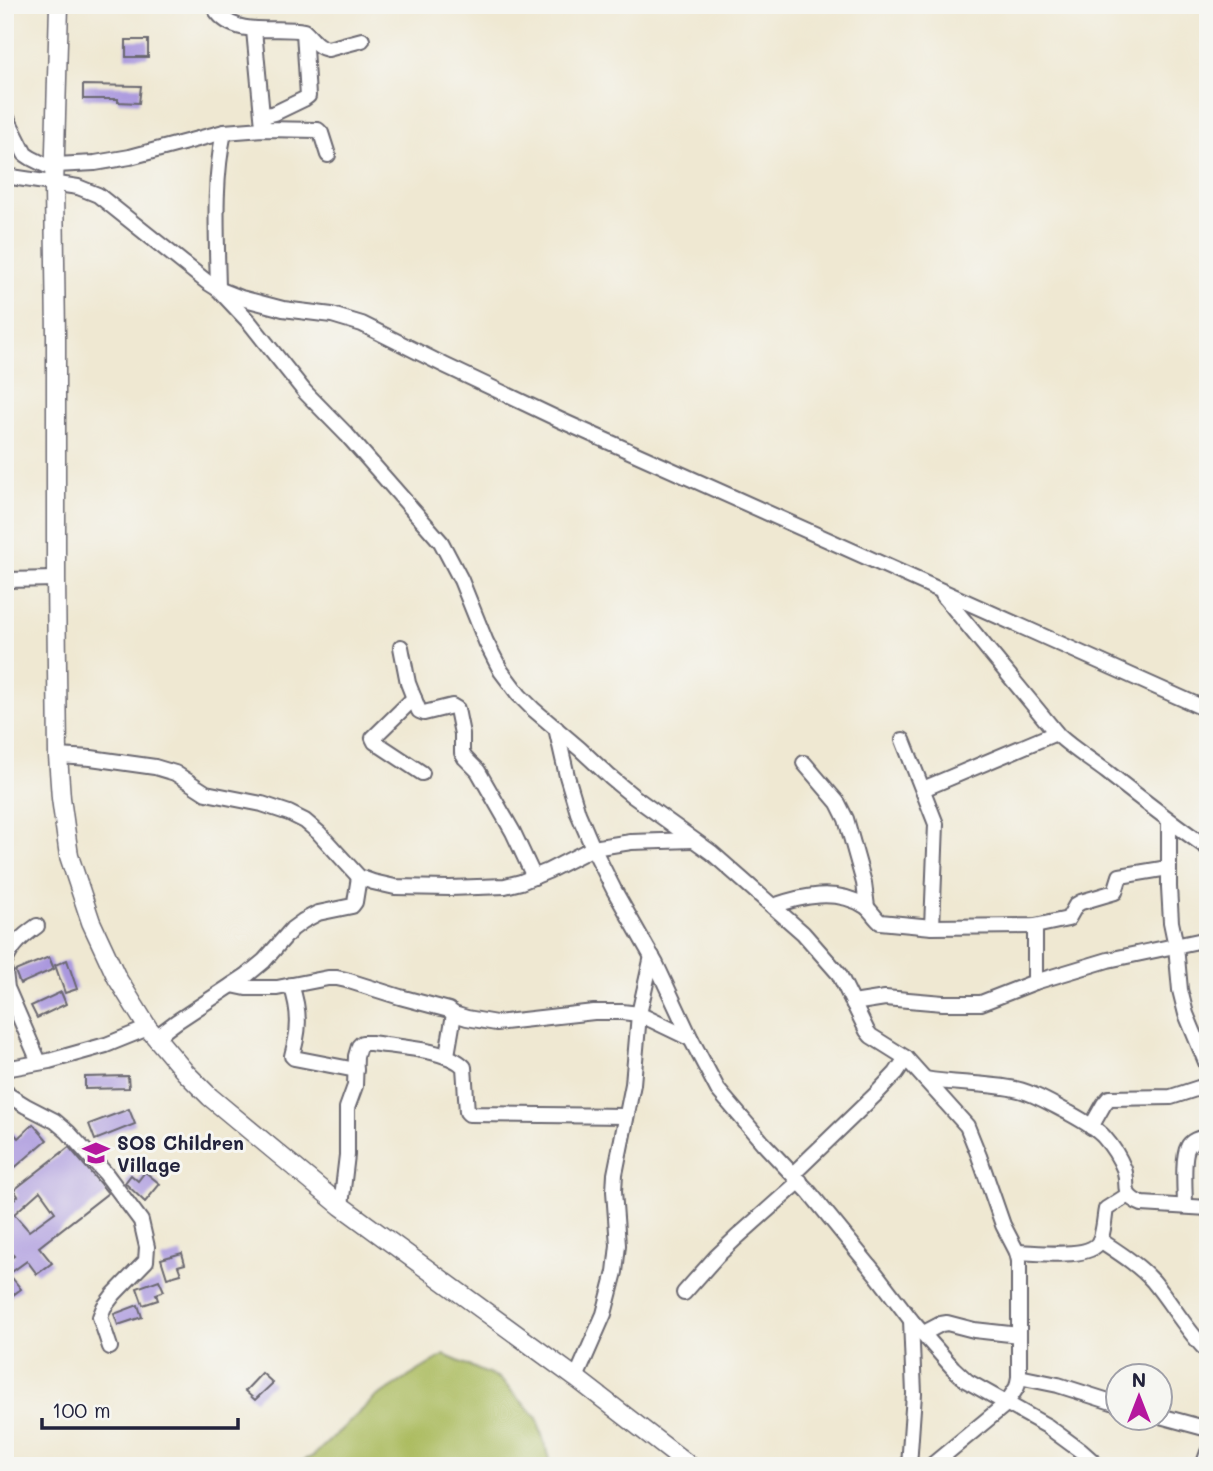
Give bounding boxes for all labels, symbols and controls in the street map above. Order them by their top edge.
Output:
place label: SOS Children Village [117,1130,244,1177]
school or university icon: SOS Children Village [81,1138,111,1168]
north arrow [1104,1362,1174,1432]
text: N [1132,1367,1146,1392]
scale bar [42,1387,238,1431]
text: 100 m [52,1396,111,1423]

